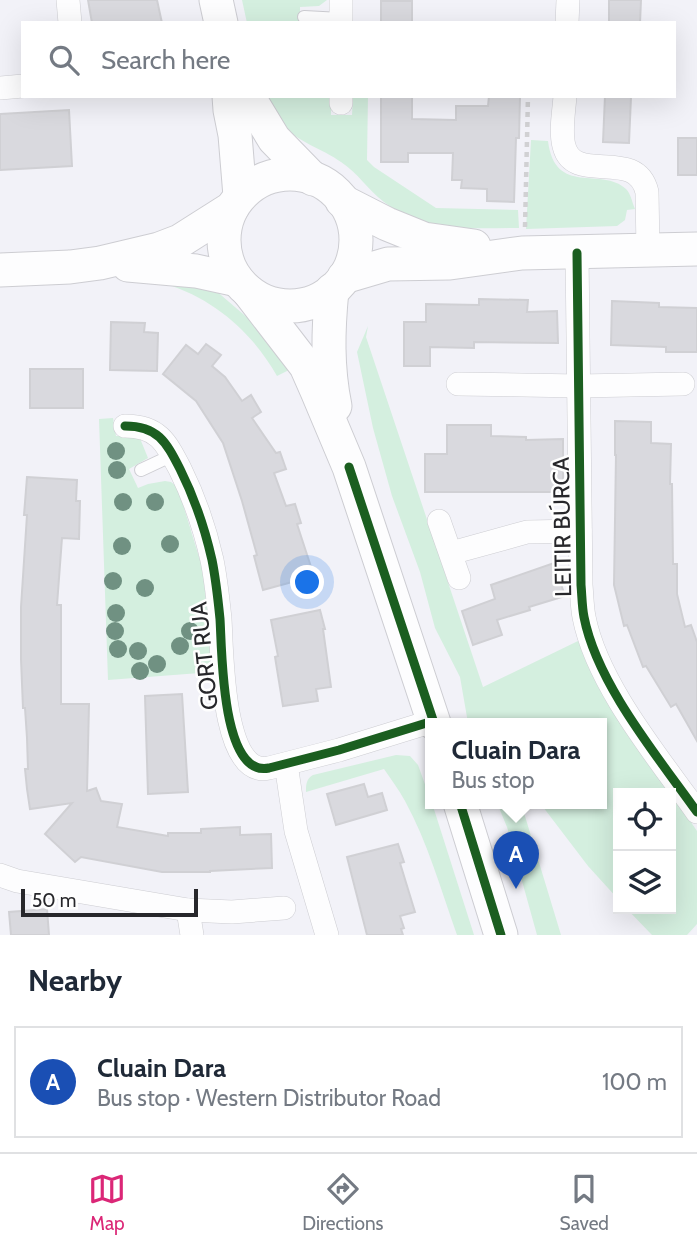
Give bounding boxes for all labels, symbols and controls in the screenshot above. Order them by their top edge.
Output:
search box [21,21,676,98]
icon: search [45,41,83,79]
text: Search here [101,44,230,76]
street label: LEITIR BÚRCA [546,457,577,597]
your location [290,565,324,599]
street label: GORT RUA [184,601,224,711]
popup [425,718,607,809]
text: Cluain Dara [451,734,581,766]
text: Bus stop [451,766,534,794]
map controls [613,788,676,914]
button: locate [613,788,676,851]
pin: A [493,831,539,889]
button: layers [613,851,676,914]
scale bar [21,886,198,918]
text: 50 m [32,889,76,912]
text: Nearby [28,962,122,999]
text: Cluain Dara [97,1052,226,1084]
text: A [46,1068,60,1096]
text: 100 m [602,1068,667,1096]
text: Bus stop · Western Distributor Road [97,1084,441,1112]
tab: Map [88,1170,126,1235]
tab: Directions [302,1170,383,1235]
tab: Saved [560,1170,609,1235]

